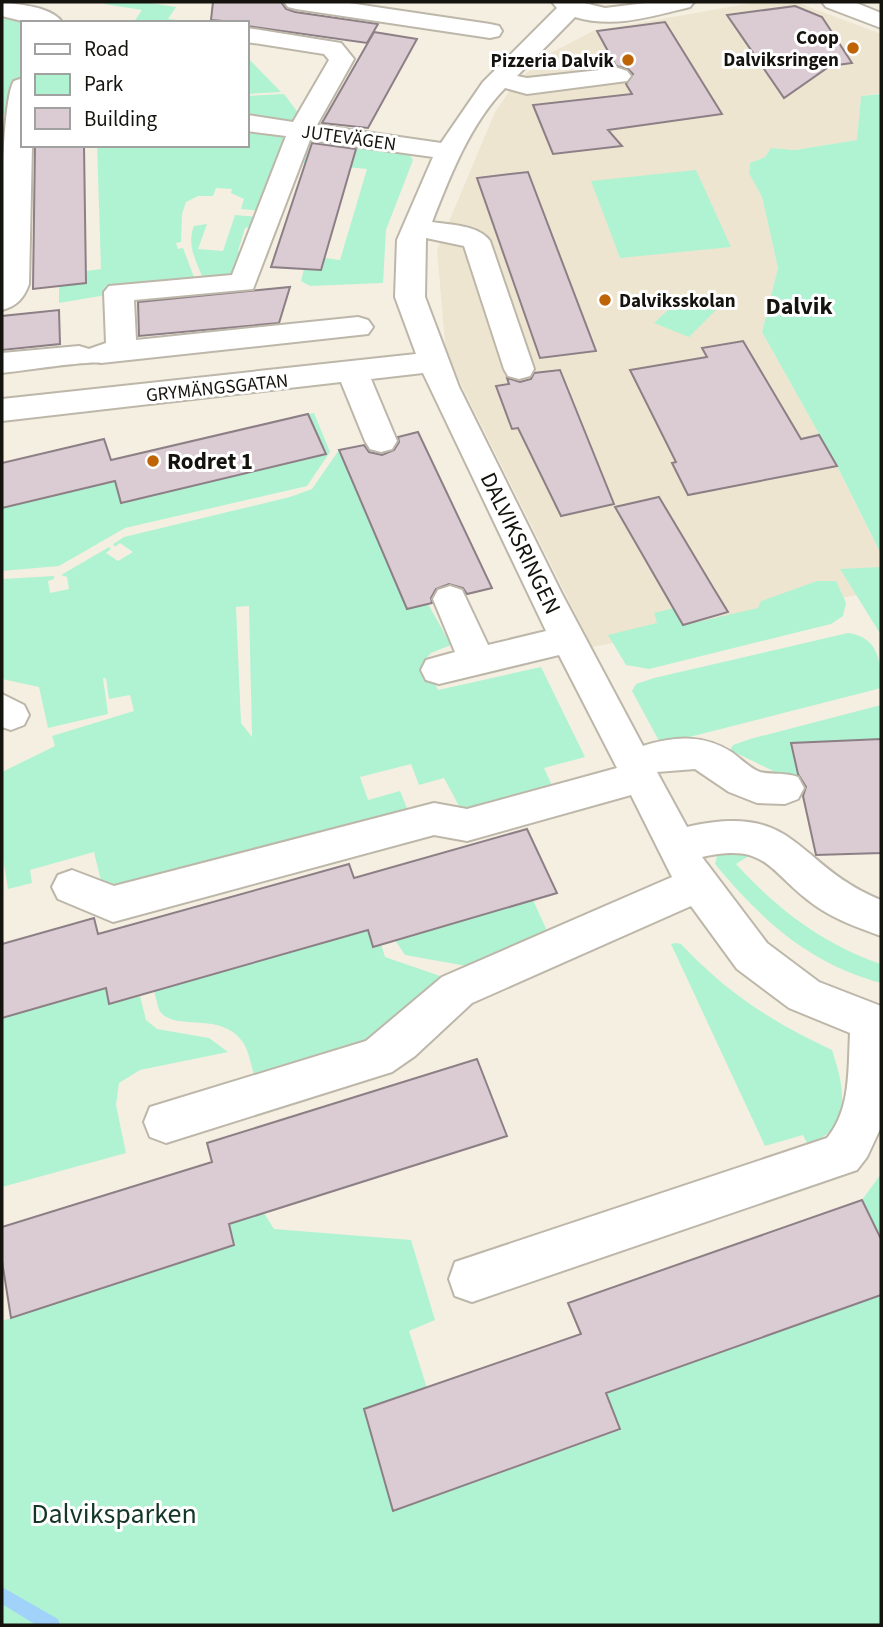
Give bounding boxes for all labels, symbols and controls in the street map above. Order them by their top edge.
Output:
legend [21,21,248,147]
place label: Coop Dalviksringen [723,25,839,74]
text: Road [84,34,129,64]
marker: Coop Dalviksringen [845,40,861,56]
place label: Pizzeria Dalvik [491,48,615,75]
marker: Pizzeria Dalvik [620,52,636,68]
text: Park [84,69,124,99]
text: Building [84,104,158,134]
street label: JUTEVÄGEN [300,118,398,158]
place label: Dalviksskolan [619,288,736,315]
district label: Dalvik [765,289,833,324]
marker: Dalviksskolan [597,292,613,308]
street label: GRYMÄNGSGATAN [145,368,290,409]
place label: Rodret 1 [167,445,253,478]
marker: Rodret 1 [145,453,161,469]
street label: DALVIKSRINGEN [472,467,569,620]
park label: Dalviksparken [31,1494,197,1534]

